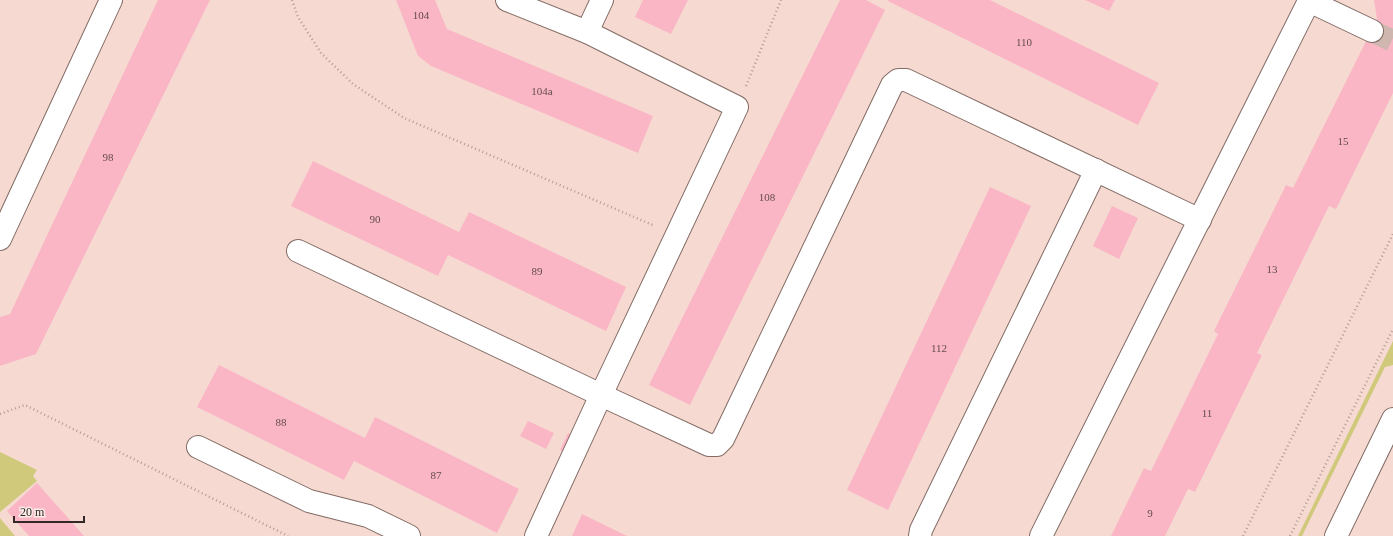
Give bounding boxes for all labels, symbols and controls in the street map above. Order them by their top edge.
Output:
house number: 104 [413,9,430,21]
house number: 110 [1016,36,1033,48]
house number: 104а [531,85,553,97]
house number: 15 [1338,135,1349,147]
house number: 98 [103,151,114,163]
house number: 108 [759,191,776,203]
house number: 90 [370,213,381,225]
house number: 13 [1267,263,1278,275]
house number: 89 [532,265,543,277]
house number: 112 [931,342,947,354]
house number: 11 [1202,407,1212,419]
house number: 88 [276,416,287,428]
house number: 87 [431,469,442,481]
scale bar [14,498,84,524]
text: 20 m [20,505,45,519]
house number: 9 [1147,507,1153,519]

